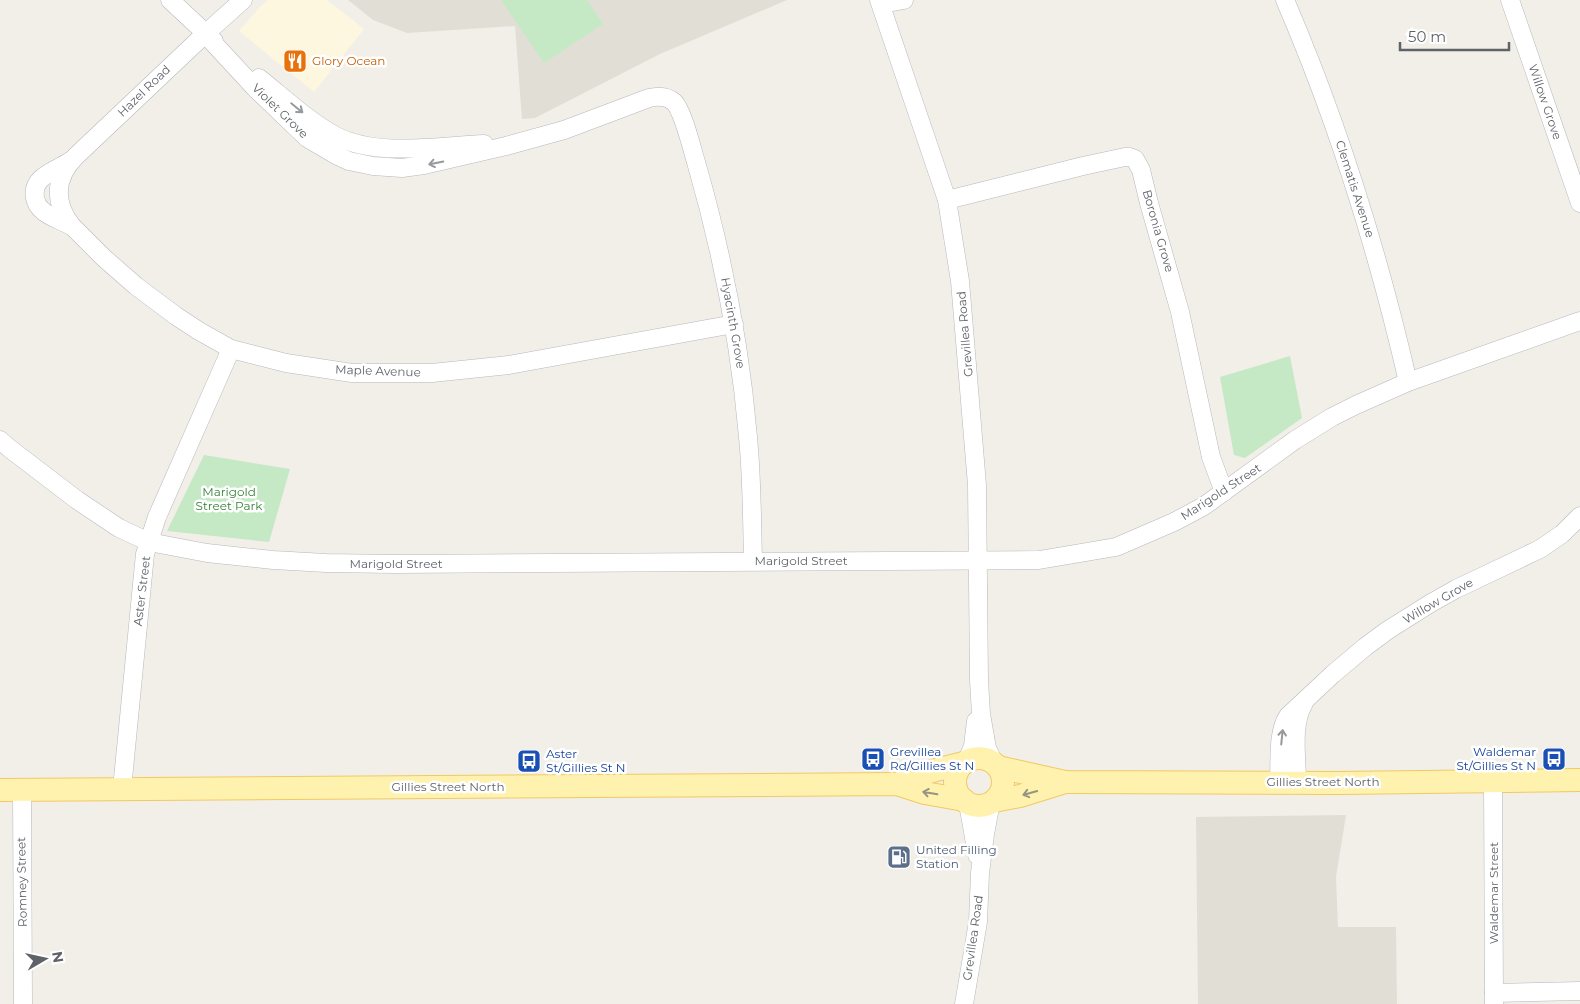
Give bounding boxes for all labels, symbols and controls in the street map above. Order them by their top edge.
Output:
scale bar [1400,20,1509,52]
text: 50 m [1408,27,1446,46]
restaurant icon: Glory Ocean [282,48,308,74]
place label: Glory Ocean [312,53,385,68]
street label: Hazel Road [114,62,173,120]
street label: Willow Grove [1526,62,1565,141]
street label: Violet Grove [249,80,312,141]
one-way arrow [290,103,303,114]
street label: Clematis Avenue [1333,138,1378,239]
one-way arrow [428,158,444,168]
street label: Boronia Grove [1140,188,1177,274]
street label: Hyacinth Grove [718,276,749,370]
street label: Grevillea Road [953,291,976,377]
street label: Maple Avenue [335,362,421,379]
street label: Marigold Street [1178,460,1264,523]
park label: Marigold Street Park [196,484,263,513]
street label: Marigold Street [754,553,848,568]
street label: Aster Street [130,555,153,627]
street label: Marigold Street [349,556,443,571]
street label: Willow Grove [1400,574,1476,627]
one-way arrow [1277,729,1287,745]
place label: Grevillea Rd/Gillies St N [890,744,974,773]
place label: Waldemar St/Gillies St N [1456,744,1536,773]
place label: Aster St/Gillies St N [546,746,626,775]
bus stop icon: Grevillea Rd/Gillies St N [860,746,886,772]
bus stop icon: Waldemar St/Gillies St N [1541,746,1567,772]
bus stop icon: Aster St/Gillies St N [516,748,542,774]
street label: Gillies Street North [1266,774,1380,789]
street label: Gillies Street North [391,779,505,794]
one-way arrow [922,788,938,798]
one-way arrow [1023,789,1039,799]
street label: Romney Street [13,837,30,927]
place label: United Filling Station [916,842,997,871]
street label: Waldemar Street [1486,842,1501,944]
fuel station icon: United Filling Station [886,844,912,870]
street label: Grevillea Road [959,894,986,982]
north arrow [20,934,70,984]
text: N [48,950,68,964]

